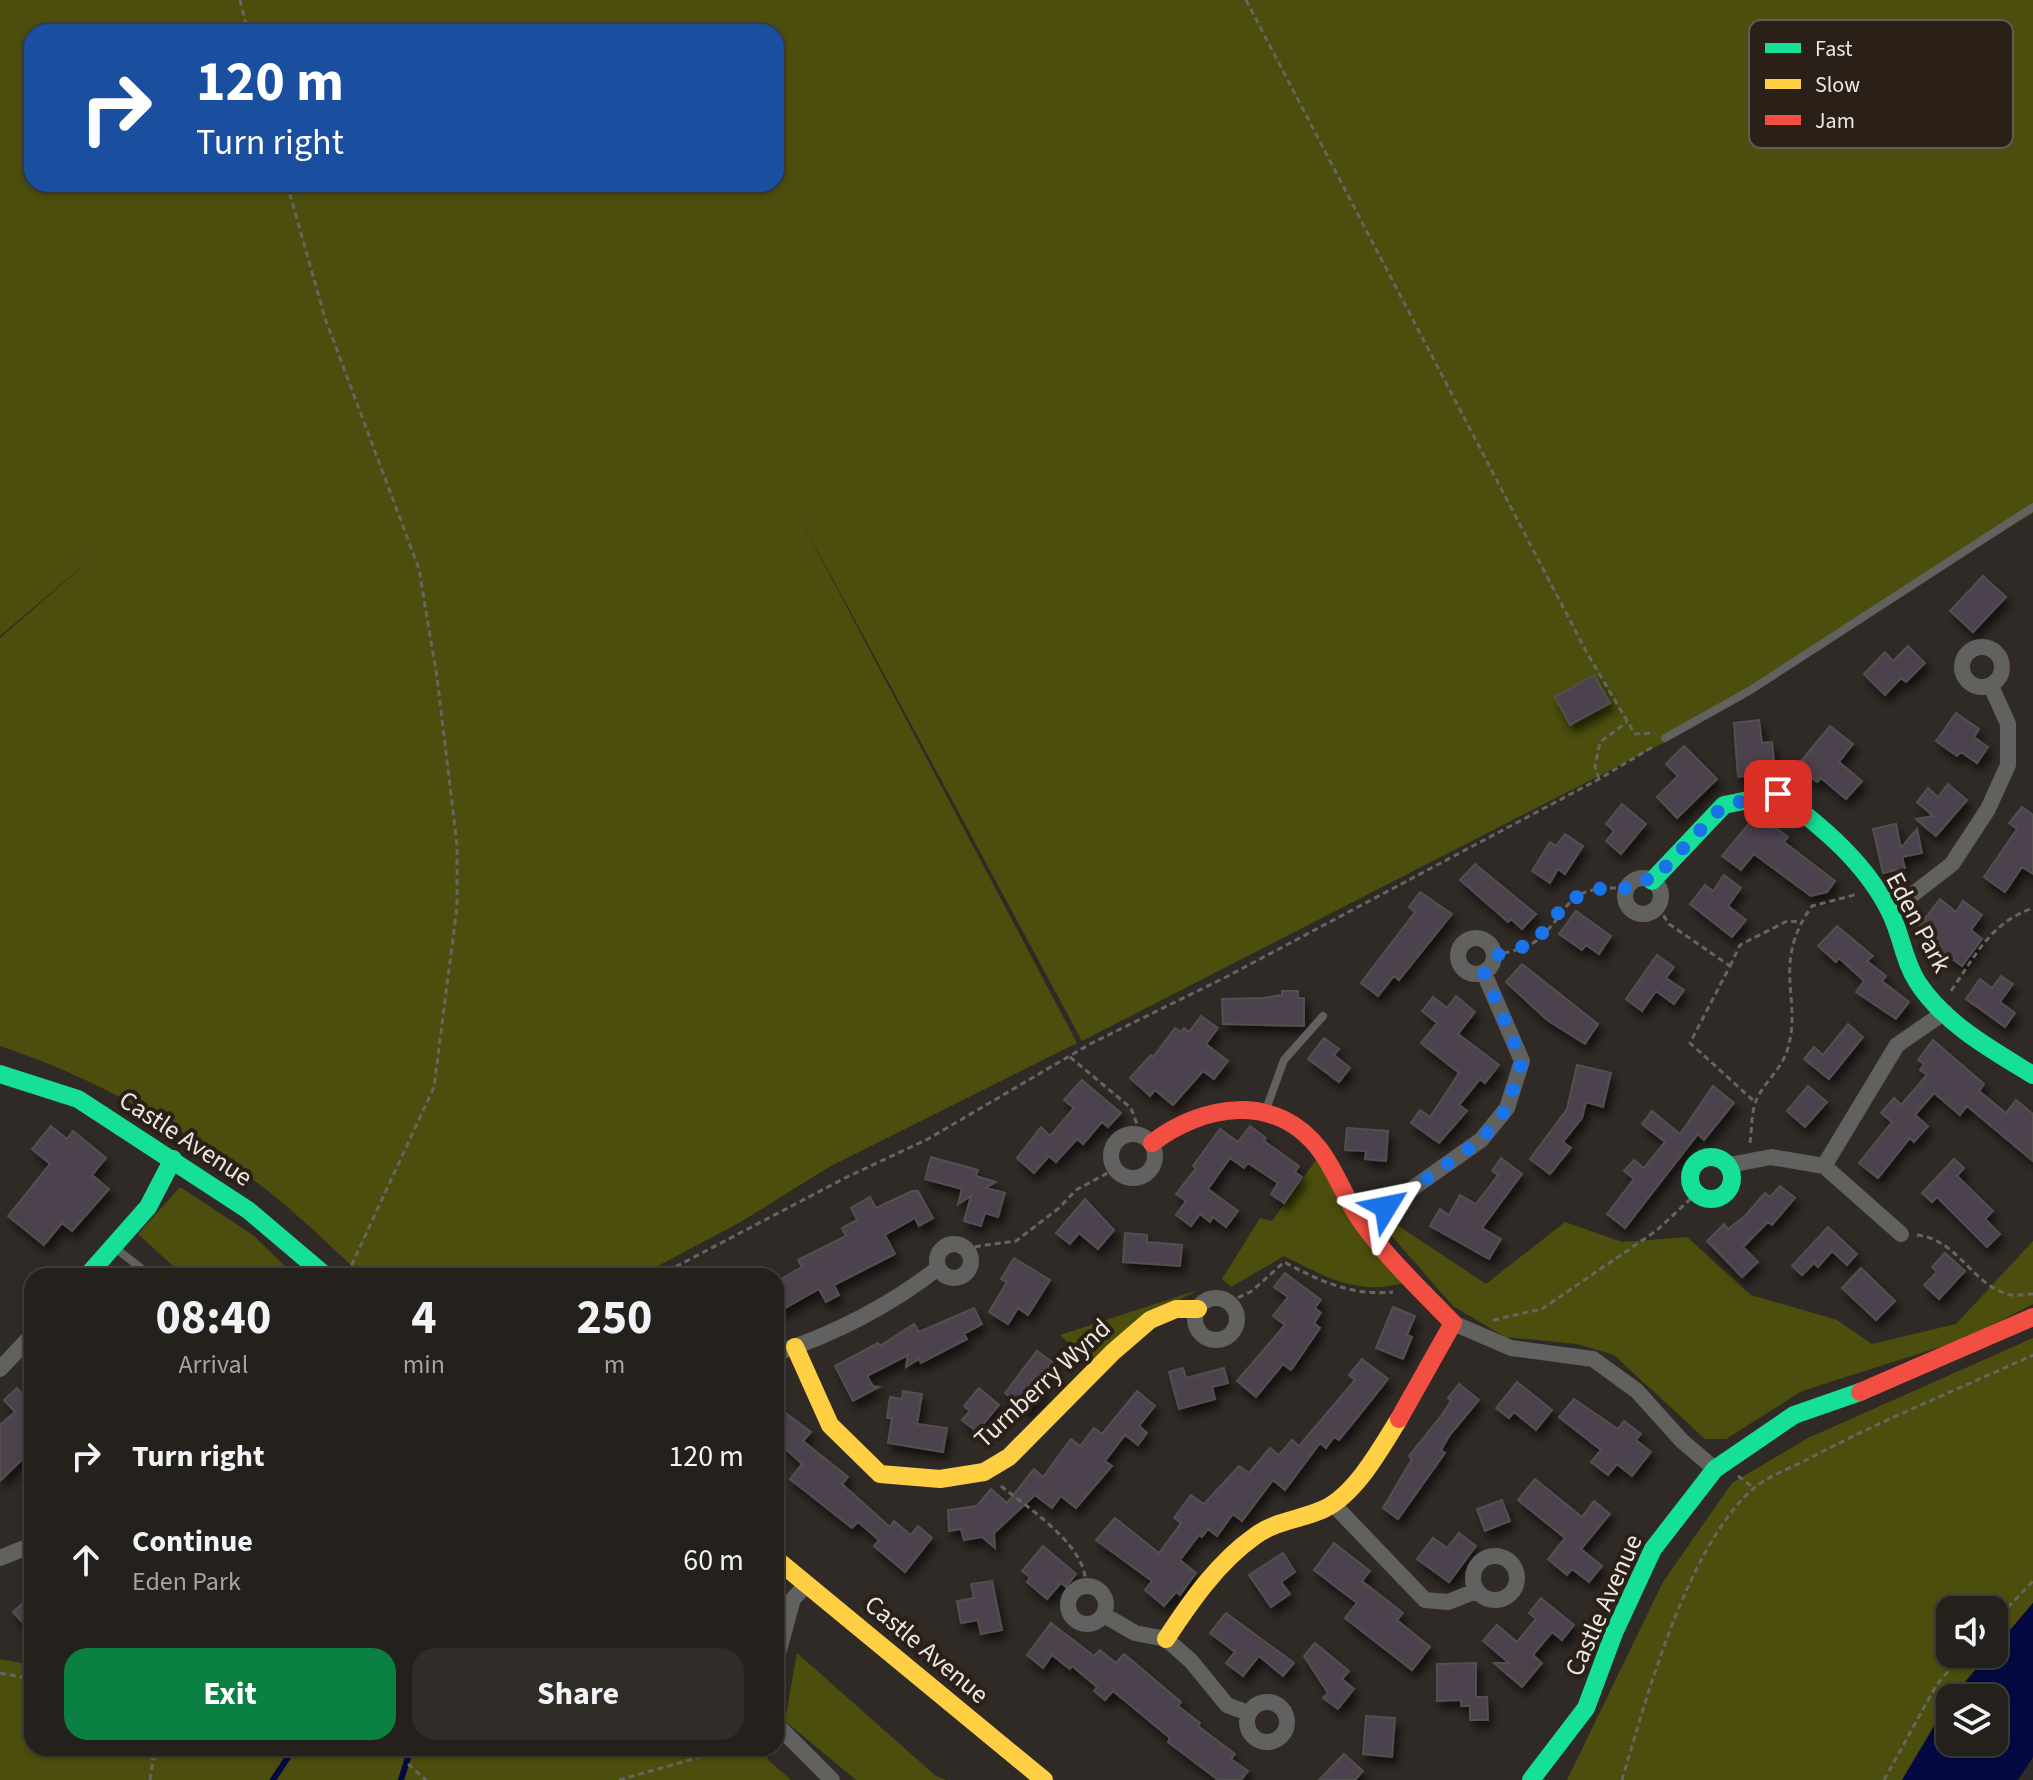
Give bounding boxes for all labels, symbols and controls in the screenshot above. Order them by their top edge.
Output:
legend [1749,20,2013,148]
text: Fast [1815,33,1853,65]
text: 120 m [196,43,344,122]
icon: right [64,56,168,160]
text: Slow [1815,69,1860,101]
text: Jam [1815,105,1855,137]
text: Turn right [196,117,344,168]
pin [1744,760,1812,828]
icon: arrive [1756,772,1800,816]
street label: Eden Park [1877,866,1960,979]
street label: Castle Avenue [112,1082,260,1195]
position arrow [1344,1165,1428,1249]
text: 08:40 [155,1284,271,1352]
text: 4 [411,1284,437,1352]
text: 250 [576,1284,652,1352]
street label: Turnberry Wynd [966,1310,1119,1456]
text: Arrival [178,1346,248,1383]
text: min [403,1346,445,1383]
text: m [604,1346,625,1383]
icon: right [64,1434,108,1478]
text: Turn right [132,1435,264,1478]
text: 120 m [668,1435,744,1478]
text: Continue [132,1520,253,1563]
street label: Castle Avenue [1556,1528,1651,1682]
icon: ahead [64,1538,108,1582]
text: 60 m [683,1539,744,1582]
text: Eden Park [132,1563,241,1600]
street label: Castle Avenue [857,1586,997,1712]
map controls [1936,1596,2008,1756]
button: sound [1936,1596,2008,1668]
button: Exit [64,1648,396,1740]
button: Share [412,1648,744,1740]
button: layers [1936,1684,2008,1756]

